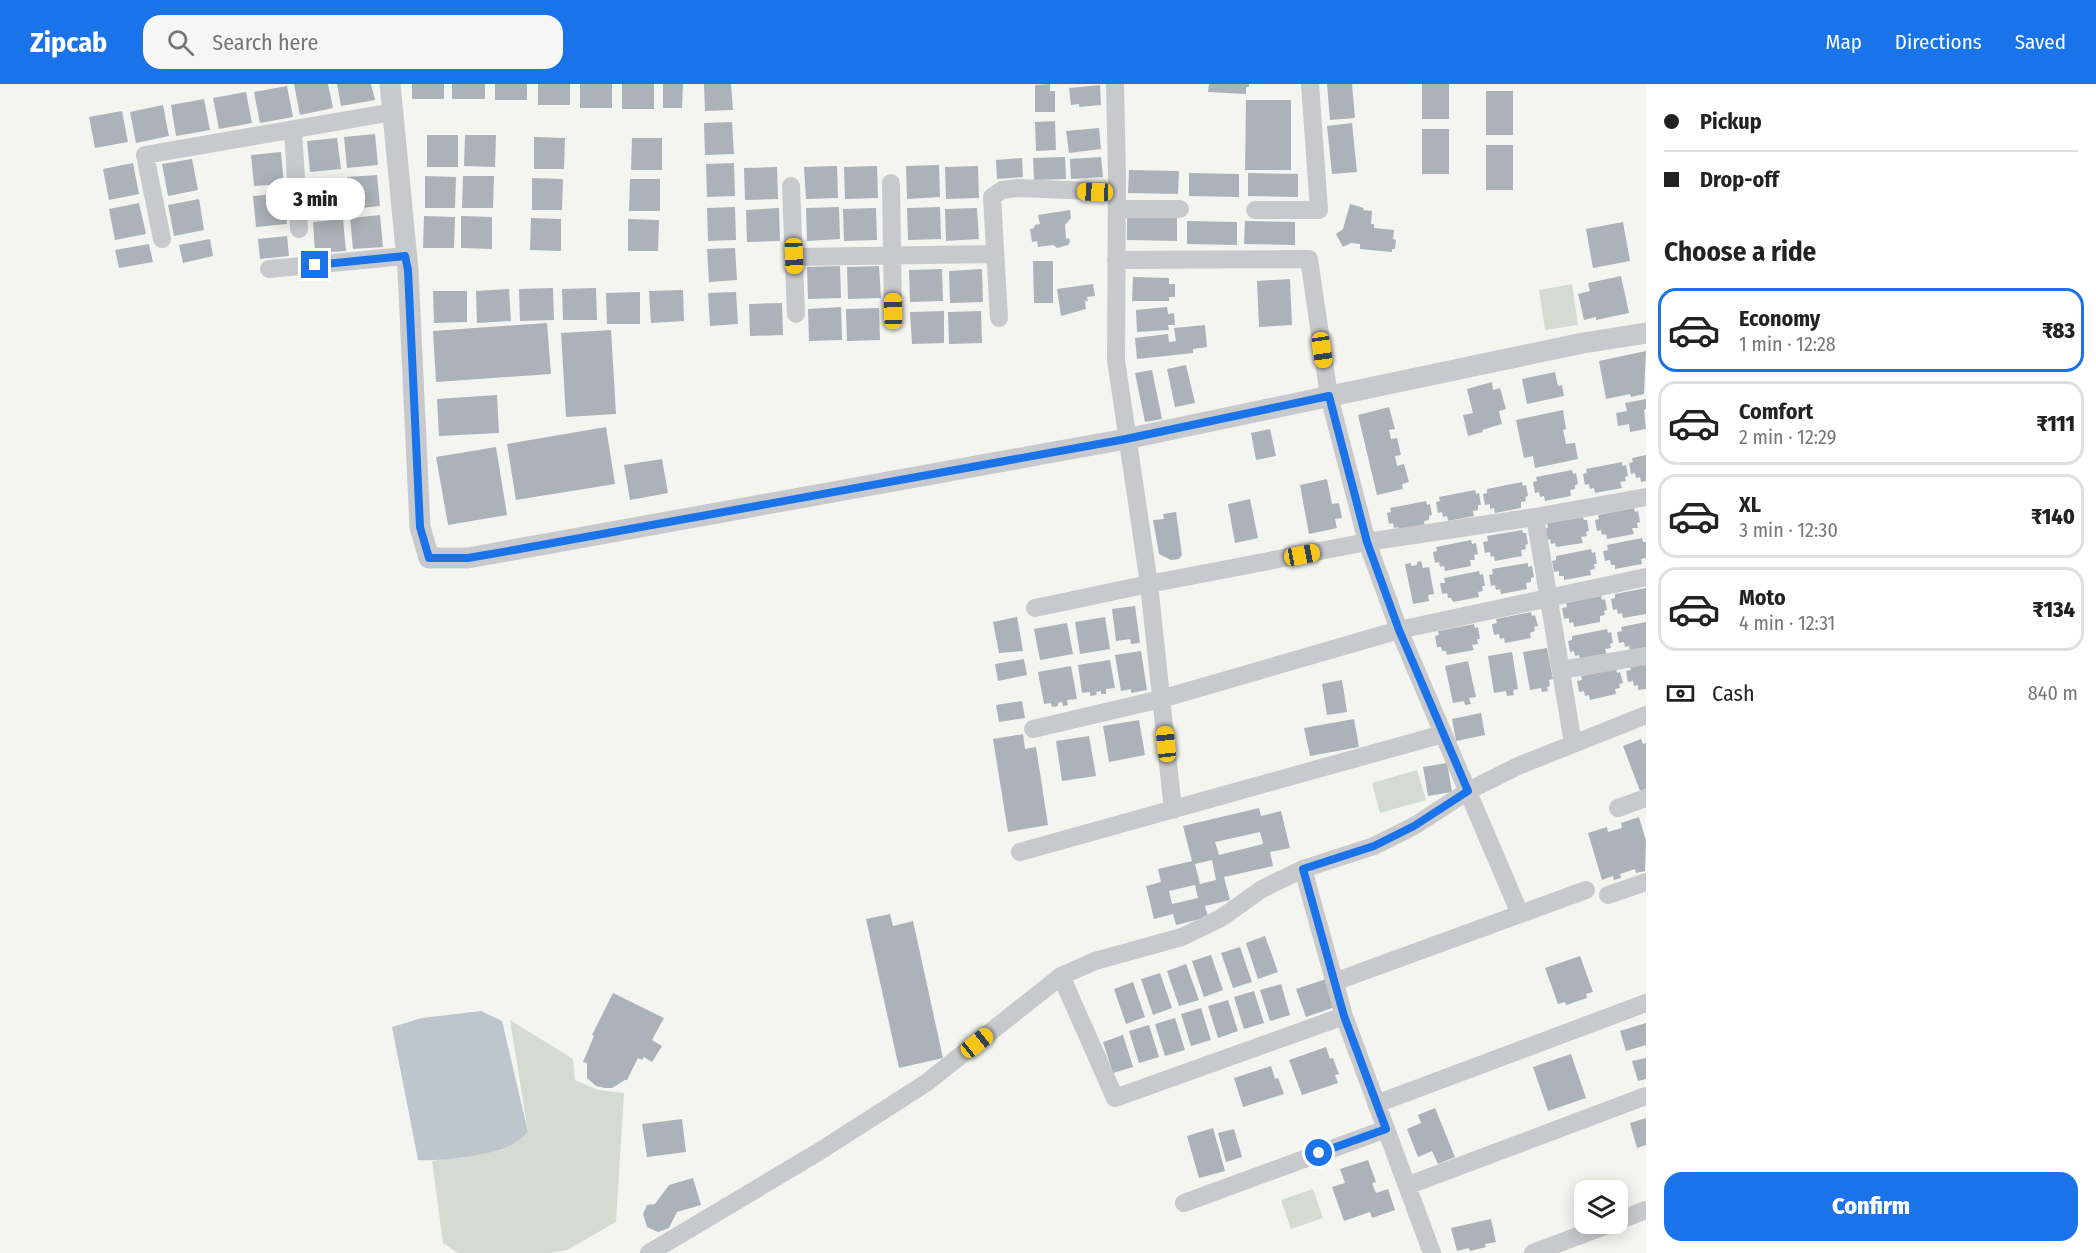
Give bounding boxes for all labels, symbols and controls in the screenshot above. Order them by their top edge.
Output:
search box [143,15,563,69]
text: Zipcab [30,26,107,59]
icon: search [164,26,197,59]
text: Search here [212,29,318,56]
text: Map [1825,29,1862,55]
text: Directions [1895,29,1982,55]
text: Saved [2015,29,2066,55]
text: Pickup [1700,108,1762,135]
text: Drop-off [1700,166,1779,193]
callout: 3 min [266,178,364,220]
car [1077,182,1113,202]
text: 3 min [293,187,338,211]
text: Choose a ride [1664,236,1816,268]
car [784,238,804,274]
route end [301,251,328,278]
car [884,293,902,329]
icon: car [1667,303,1721,357]
text: Economy [1739,305,1820,332]
text: ₹83 [2042,317,2075,344]
car [1311,331,1333,369]
text: 1 min · 12:28 [1739,332,1836,356]
icon: car [1667,396,1721,450]
text: Comfort [1739,398,1813,425]
text: ₹111 [2036,410,2075,437]
text: 2 min · 12:29 [1739,425,1836,449]
icon: car [1667,489,1721,543]
text: XL [1739,491,1761,518]
text: ₹140 [2031,503,2075,530]
text: 3 min · 12:30 [1739,518,1838,542]
car [1283,543,1321,567]
icon: car [1667,582,1721,636]
text: Moto [1739,584,1786,611]
text: ₹134 [2033,596,2075,623]
text: 4 min · 12:31 [1739,611,1835,635]
icon: cash [1664,677,1697,710]
text: Cash [1712,680,1755,707]
text: 840 m [2028,681,2078,705]
car [1155,725,1177,763]
car [957,1025,997,1061]
route start [1305,1139,1332,1166]
button: Confirm [1664,1172,2078,1241]
map controls [1574,1180,1628,1234]
button: layers [1574,1180,1628,1234]

